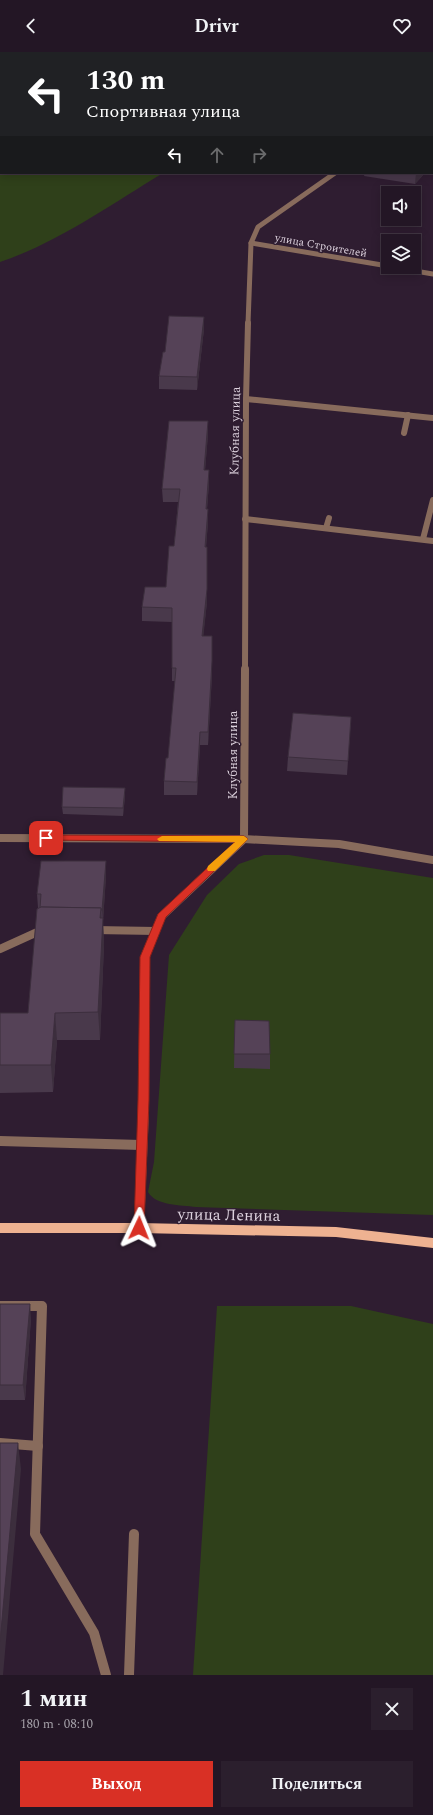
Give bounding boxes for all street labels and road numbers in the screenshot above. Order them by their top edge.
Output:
street label: улица Строителей [273,229,369,262]
street label: Клубная улица [224,386,246,476]
street label: Клубная улица [223,710,243,799]
street label: улица Ленина [176,1202,281,1228]

